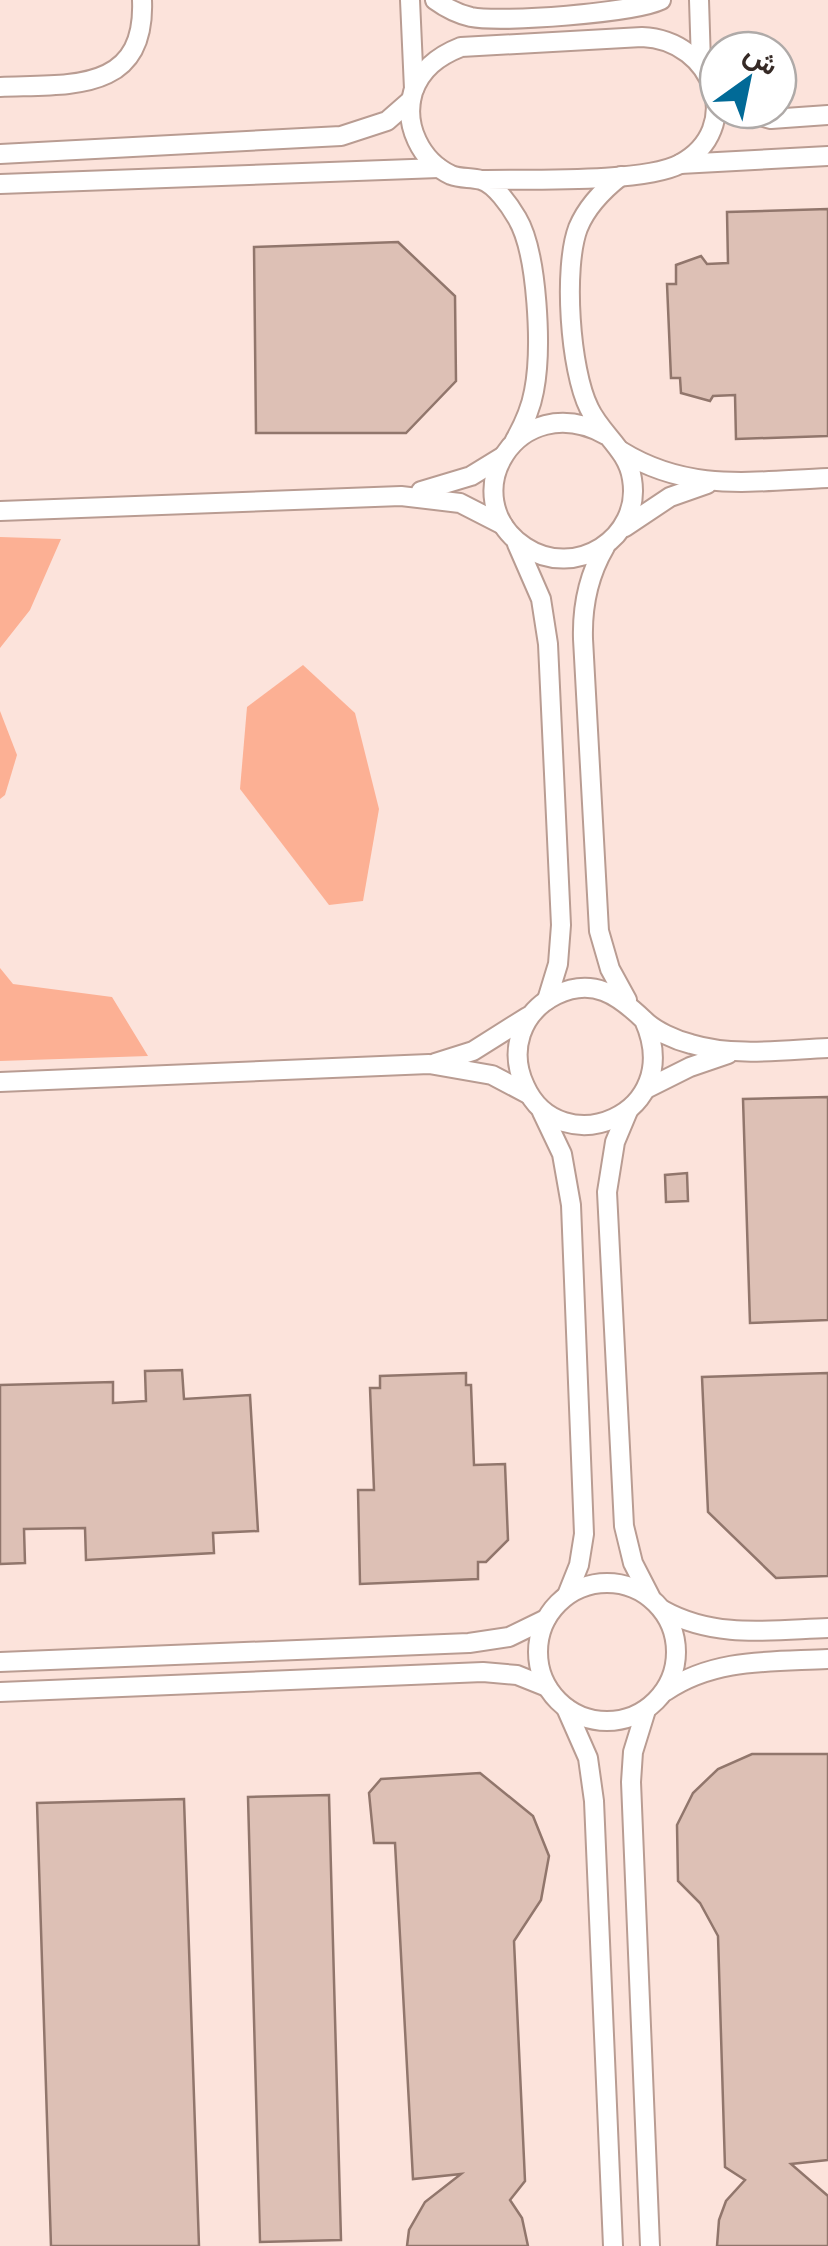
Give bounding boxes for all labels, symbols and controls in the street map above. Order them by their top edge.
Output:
north arrow [698,30,798,130]
text: ش [738,36,784,82]

